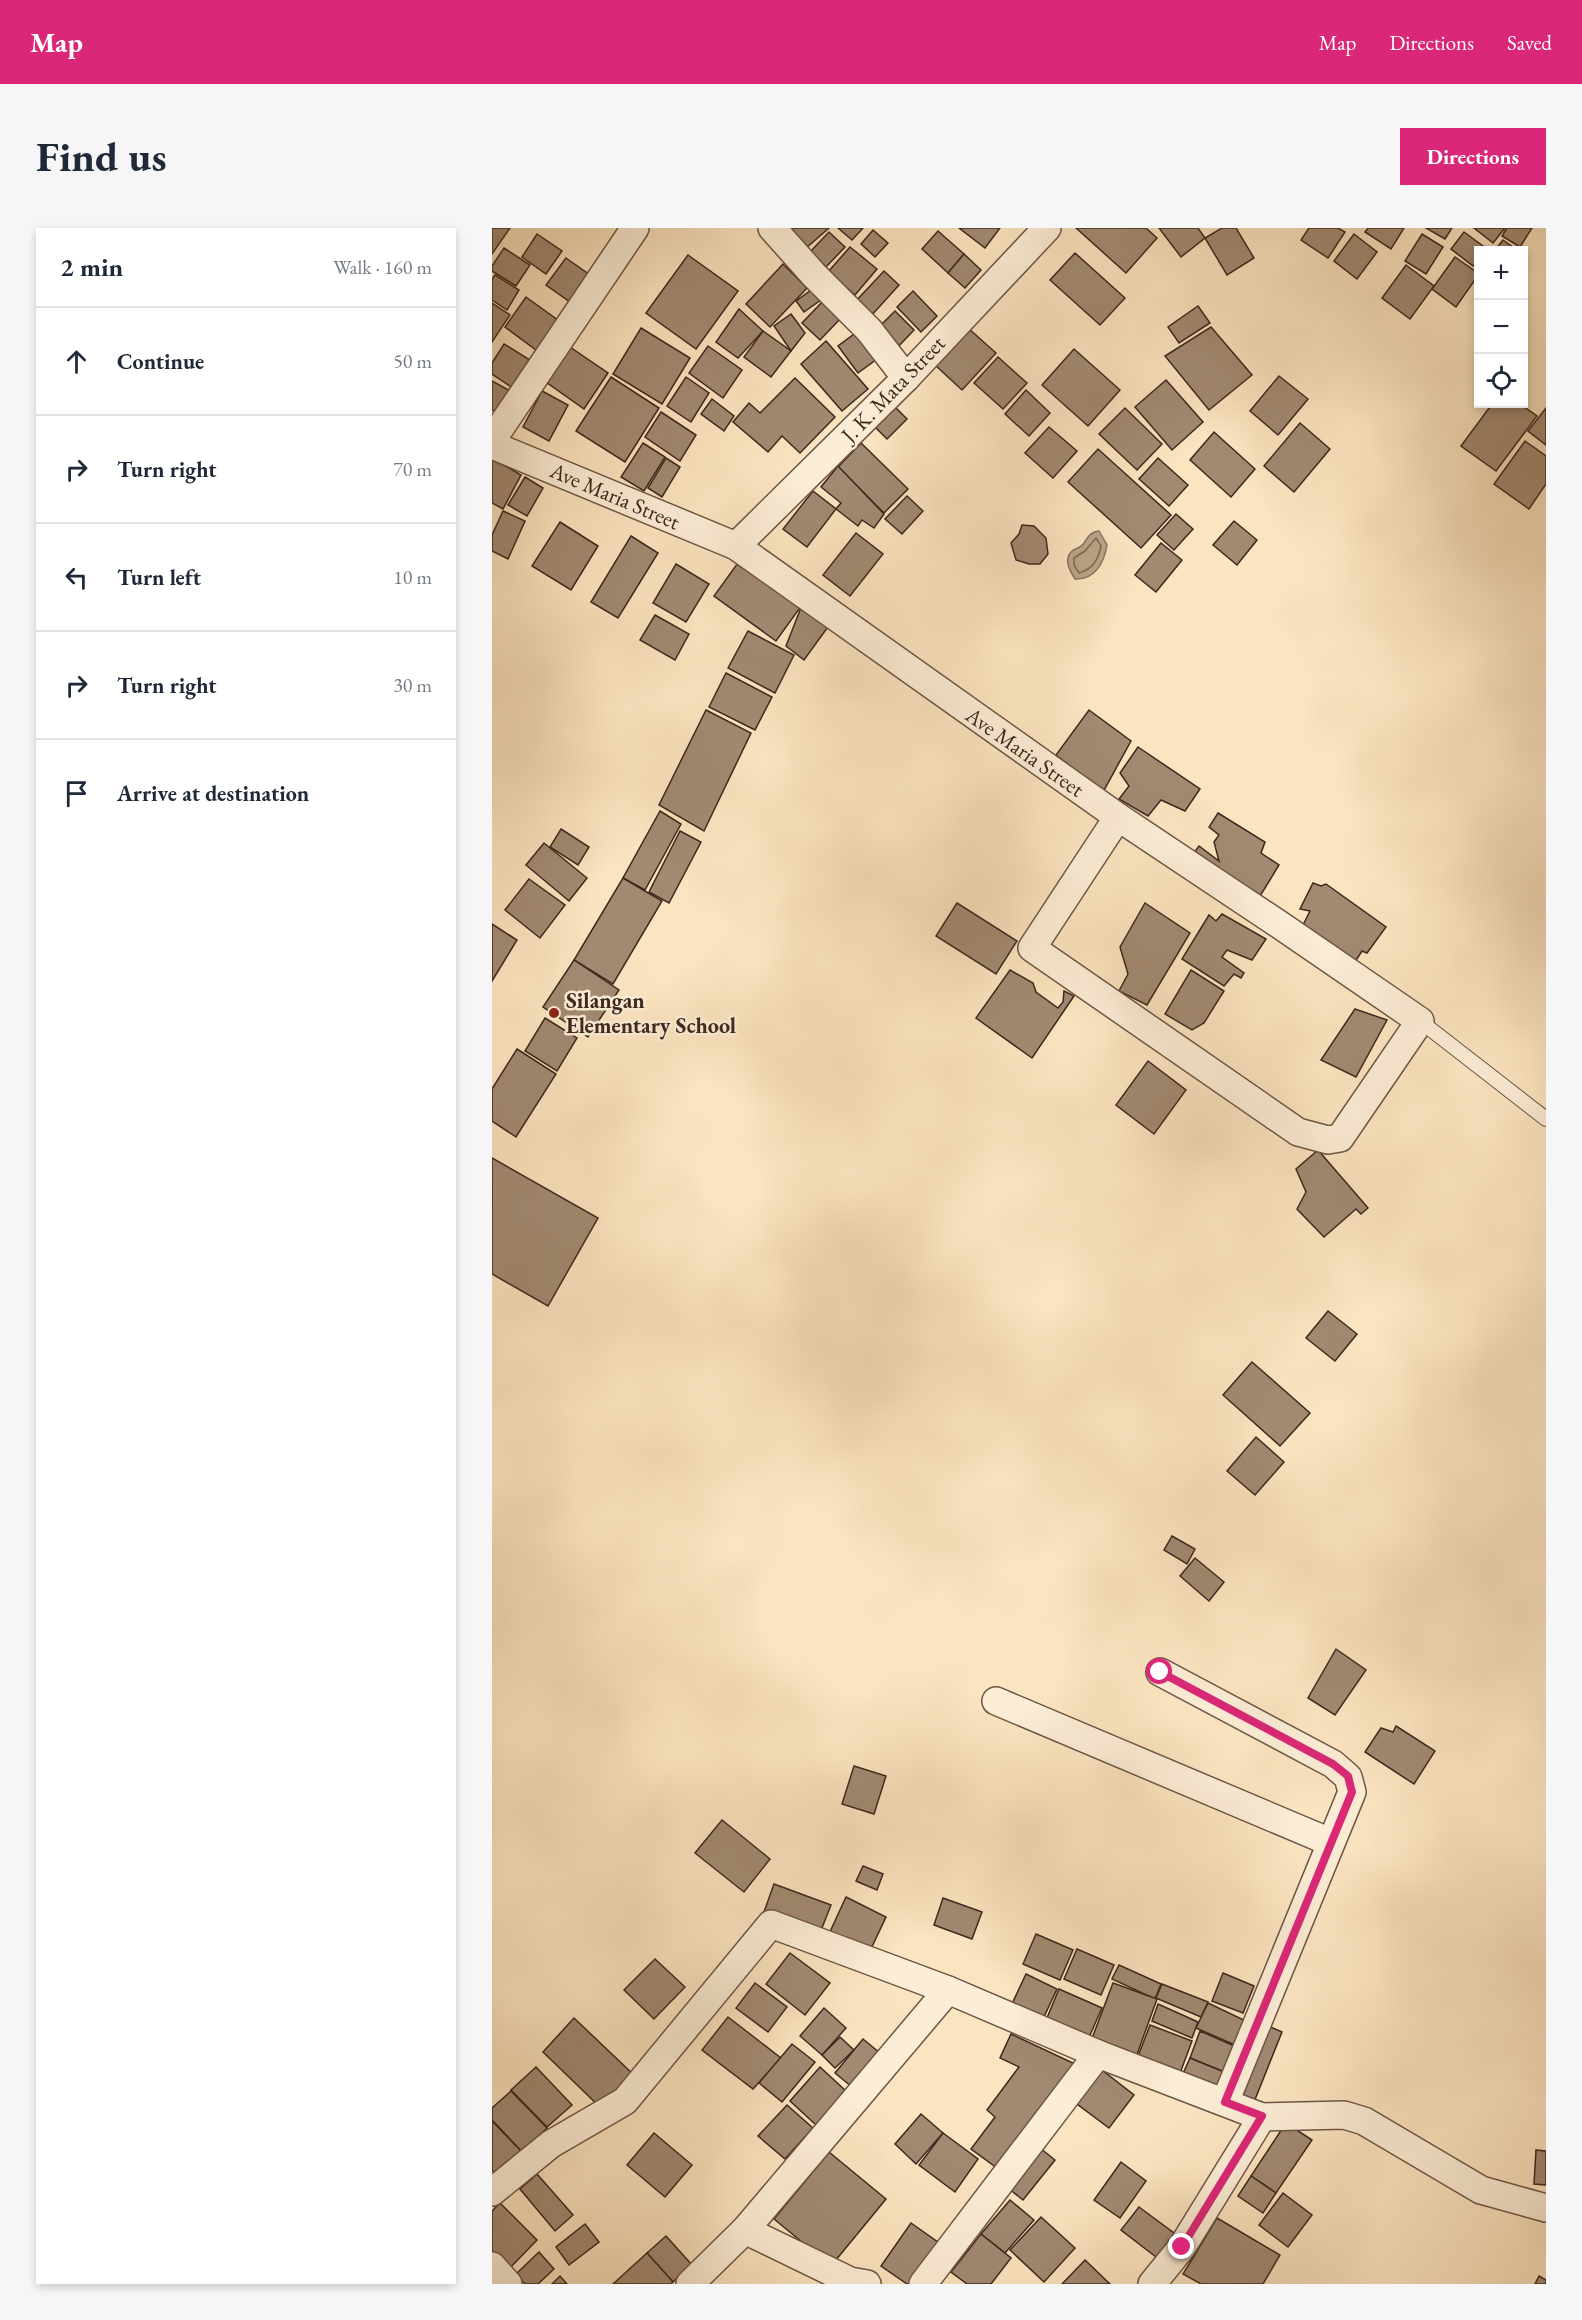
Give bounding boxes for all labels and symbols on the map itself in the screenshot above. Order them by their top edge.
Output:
street label: J. K. Mata Street [833,329,951,450]
street label: Ave Maria Street [545,455,684,536]
street label: Ave Maria Street [959,700,1090,804]
place label: Silangan Elementary School [566,986,736,1040]
marker: Silangan Elementary School [547,1006,561,1020]
route start [1146,1658,1172,1684]
route end [1168,2233,1194,2259]

